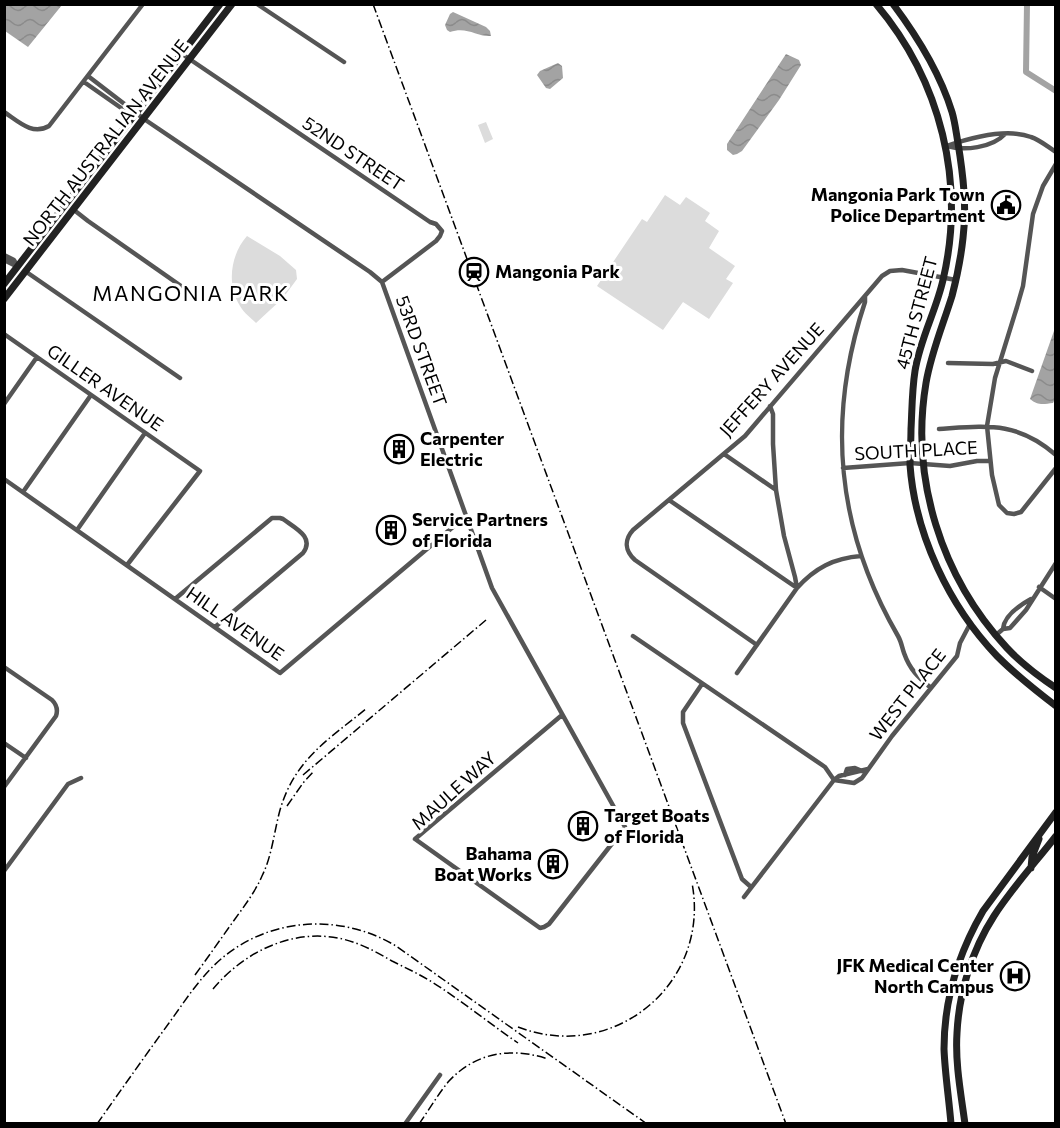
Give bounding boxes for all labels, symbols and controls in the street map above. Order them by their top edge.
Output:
street label: NORTH AUSTRALIAN AVENUE [18,35,193,250]
street label: 52ND STREET [299,111,408,195]
place label: Mangonia Park Town Police Department [811,183,985,226]
public building icon: Mangonia Park Town Police Department [990,189,1022,221]
street label: 45TH STREET [890,254,942,372]
station icon: Mangonia Park [458,256,490,288]
place label: Mangonia Park [495,260,620,282]
district label: MANGONIA PARK [92,280,290,305]
street label: 53RD STREET [392,292,452,409]
street label: JEFFERY AVENUE [714,318,828,441]
street label: GILLER AVENUE [43,339,168,435]
place label: Carpenter Electric [420,427,505,470]
building icon: Carpenter Electric [383,433,415,465]
street label: SOUTH PLACE [854,436,978,464]
place label: Service Partners of Florida [412,508,548,551]
building icon: Service Partners of Florida [375,514,407,546]
street label: HILL AVENUE [183,581,289,665]
street label: WEST PLACE [864,644,950,745]
street label: MAULE WAY [406,746,500,834]
place label: Target Boats of Florida [604,804,710,847]
building icon: Target Boats of Florida [567,810,599,842]
place label: Bahama Boat Works [434,842,532,885]
building icon: Bahama Boat Works [537,848,569,880]
place label: JFK Medical Center North Campus [836,954,995,997]
hospital icon: JFK Medical Center North Campus [999,960,1031,992]

